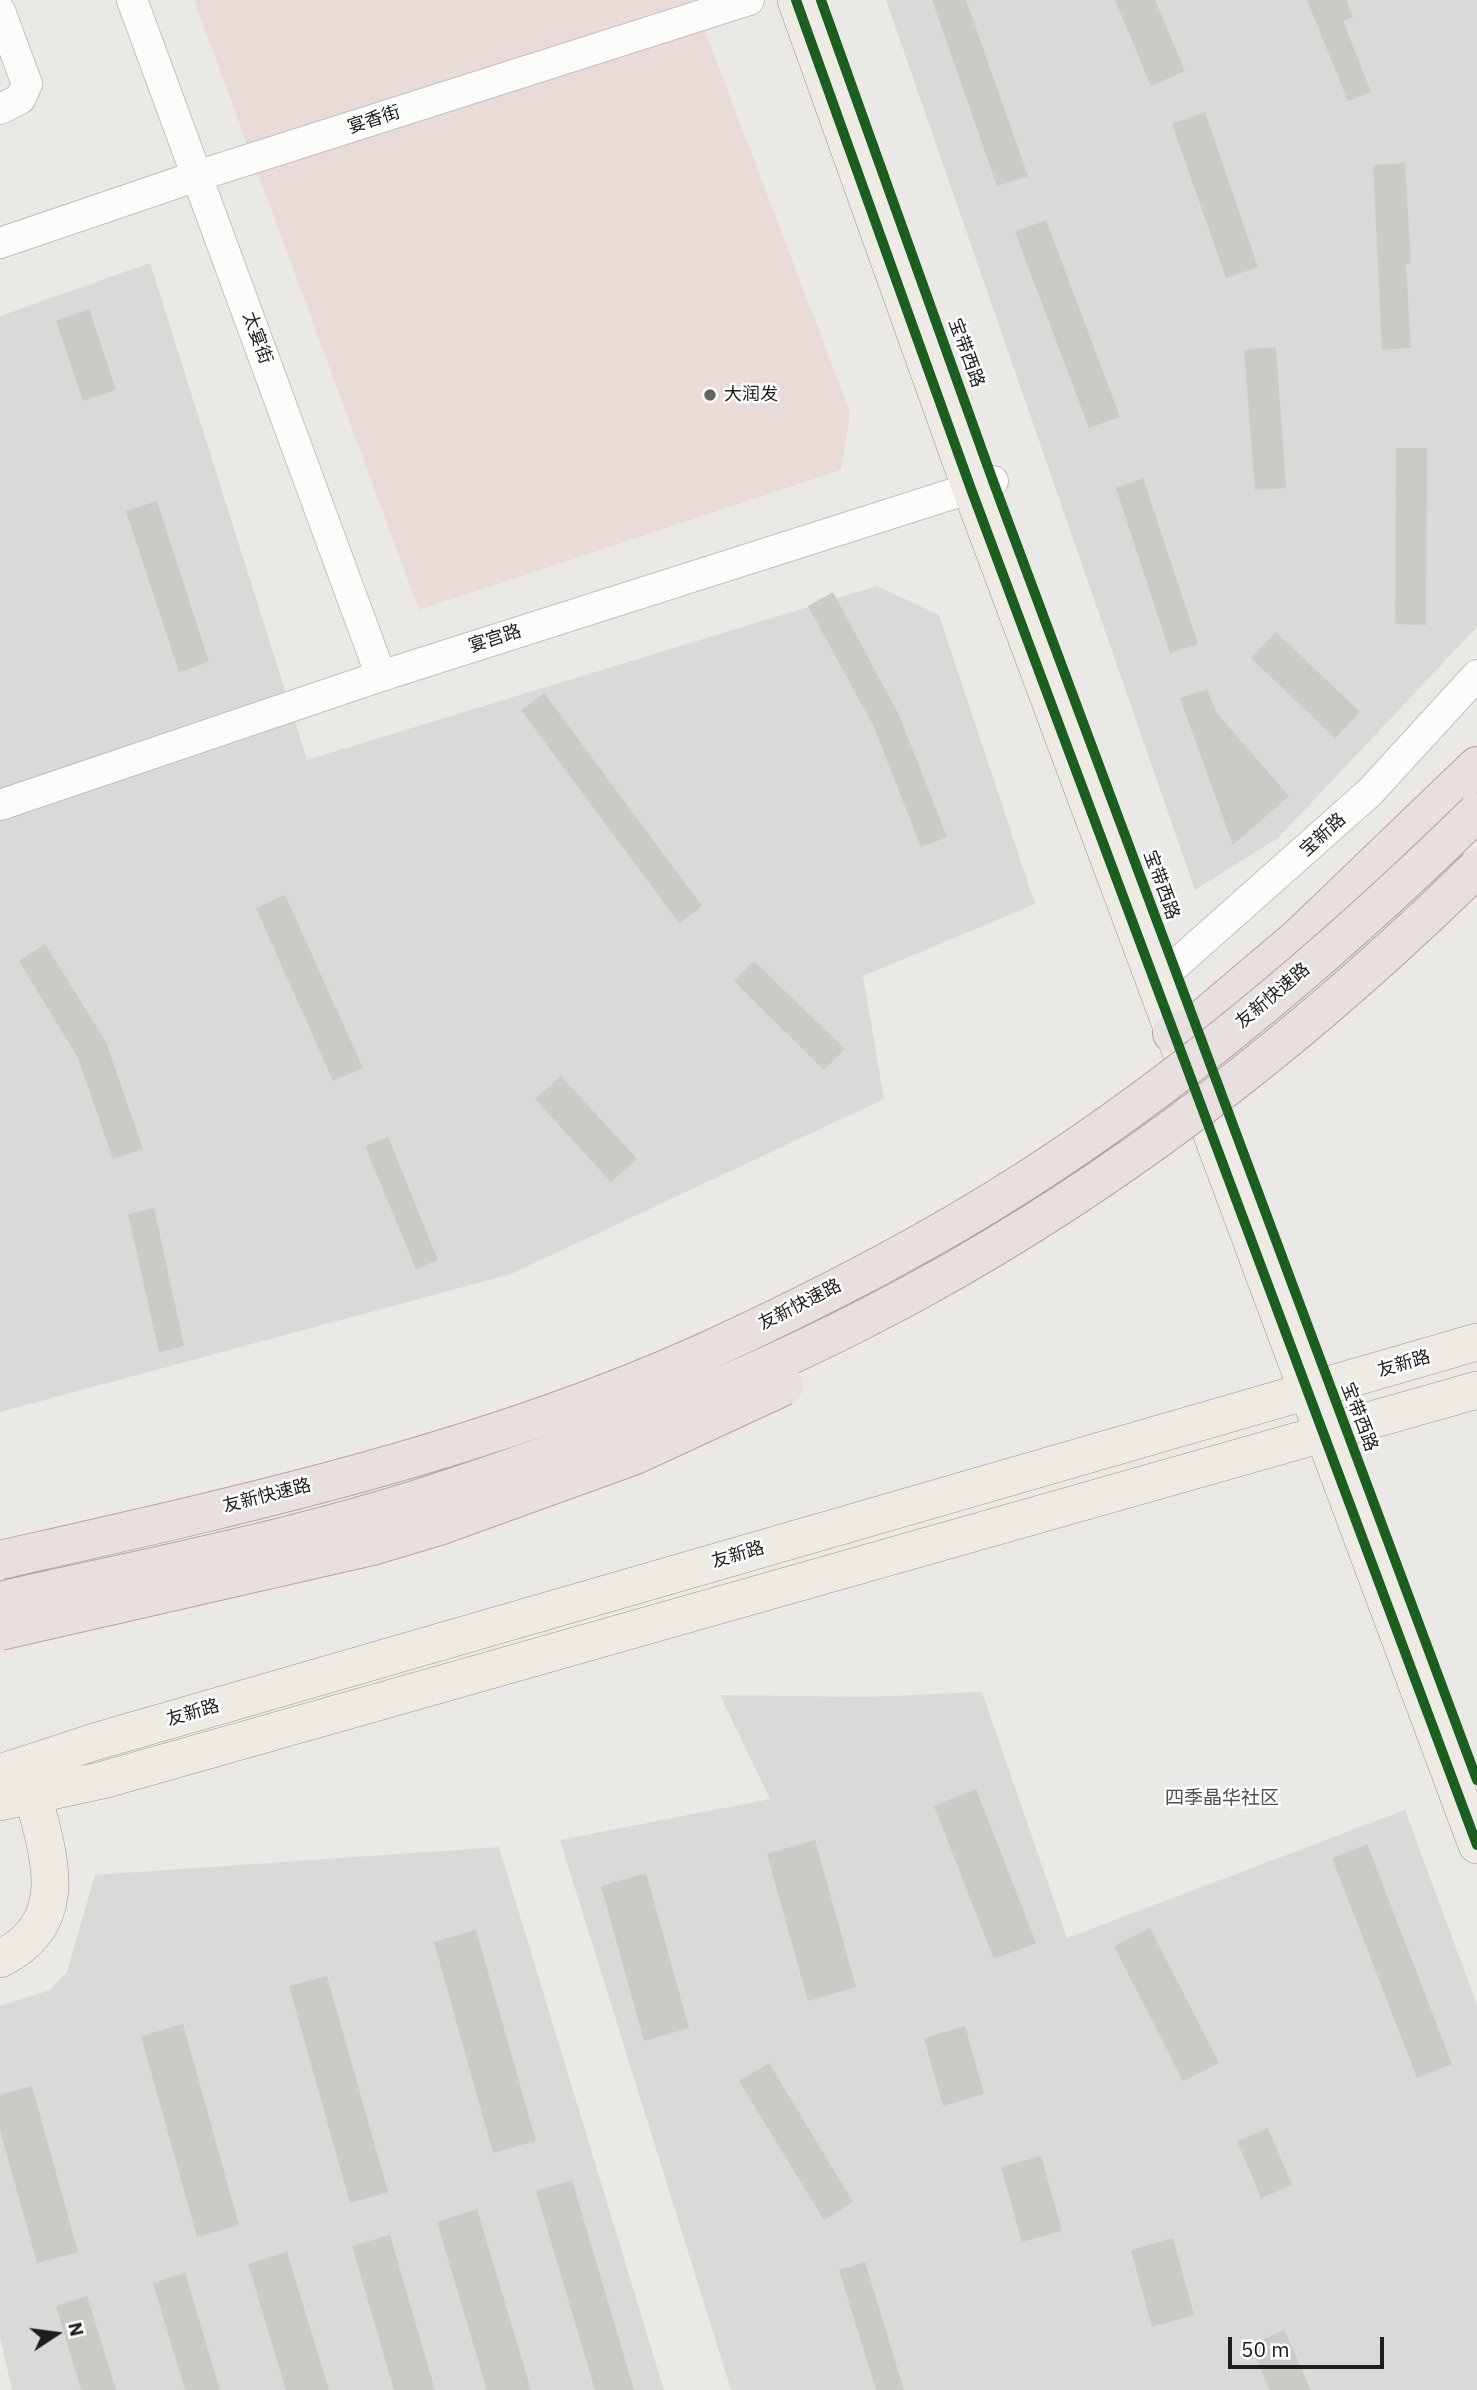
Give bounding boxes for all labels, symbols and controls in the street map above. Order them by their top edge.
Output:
street label: 宴香街 [345,101,403,139]
street label: 太宴街 [238,309,276,367]
street label: 宝带西路 [944,315,988,391]
place label: 大润发 [724,384,778,406]
marker: 大润发 [702,387,718,403]
street label: 宴宫路 [466,620,524,658]
street label: 宝新路 [1296,809,1350,861]
street label: 宝带西路 [1139,847,1183,923]
street label: 友新快速路 [1232,959,1314,1033]
street label: 友新快速路 [755,1275,845,1335]
street label: 友新路 [1375,1346,1433,1382]
street label: 宝带西路 [1336,1380,1382,1454]
street label: 友新快速路 [221,1475,313,1517]
street label: 友新路 [709,1537,767,1573]
street label: 友新路 [164,1695,222,1731]
district label: 四季晶华社区 [1165,1788,1279,1810]
north arrow [21,2299,91,2369]
text: N [63,2320,90,2339]
scale bar [1232,2324,1388,2368]
text: 50 m [1241,2335,1290,2363]

